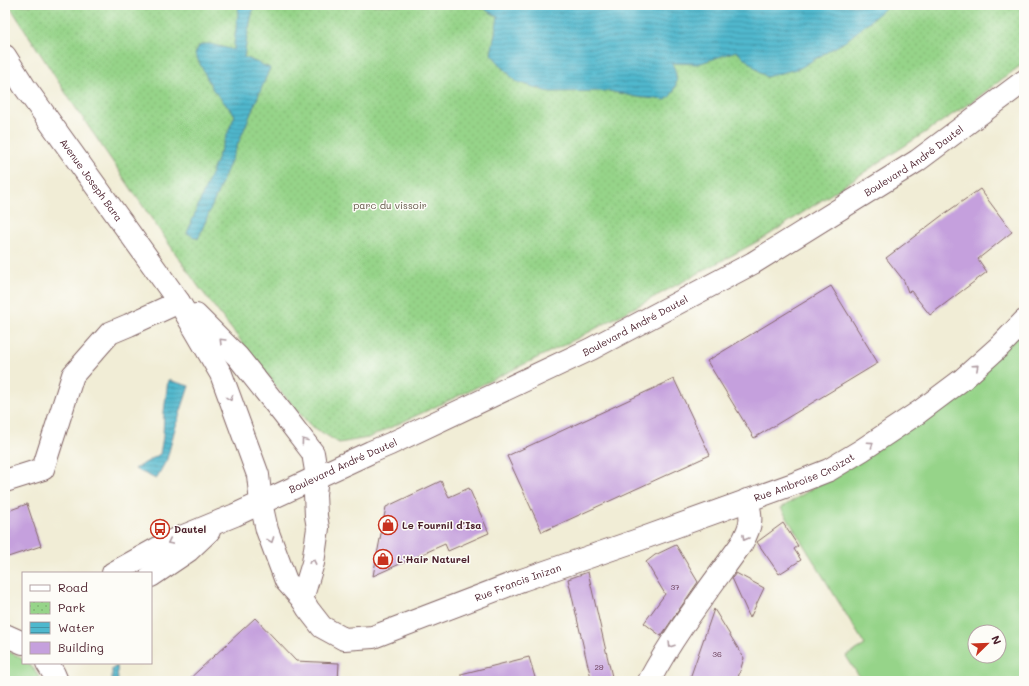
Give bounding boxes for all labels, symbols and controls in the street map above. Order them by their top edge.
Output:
street label: Boulevard André Dautel [861,122,966,199]
street label: Avenue Joseph Bara [57,135,126,224]
park label: parc du vissoir [353,198,427,212]
street label: Boulevard André Dautel [580,292,690,359]
one-way arrow [219,338,226,346]
one-way arrow [972,365,979,372]
one-way arrow [225,394,234,401]
street label: Boulevard André Dautel [286,435,399,496]
one-way arrow [302,439,309,446]
one-way arrow [867,442,874,449]
street label: Rue Ambroise Croizat [752,449,857,505]
shop icon: Le Fournil d'Isa [377,514,399,536]
bus stop icon: Dautel [149,518,171,540]
place label: Le Fournil d'Isa [402,518,481,532]
place label: Dautel [174,522,206,536]
one-way arrow [742,533,749,541]
one-way arrow [166,537,174,545]
one-way arrow [266,537,274,544]
shop icon: L'Hair Naturel [372,548,394,570]
place label: L'Hair Naturel [397,552,470,566]
one-way arrow [309,559,317,565]
street label: Rue Francis Inizan [473,560,563,605]
legend [22,572,152,664]
text: Road [58,579,88,595]
house number: 37 [670,582,680,592]
text: Park [58,599,85,615]
text: Water [58,619,95,635]
north arrow [967,624,1007,664]
text: N [988,633,1005,647]
text: Building [58,639,104,655]
one-way arrow [668,641,676,648]
house number: 36 [712,649,722,659]
house number: 29 [594,662,604,672]

